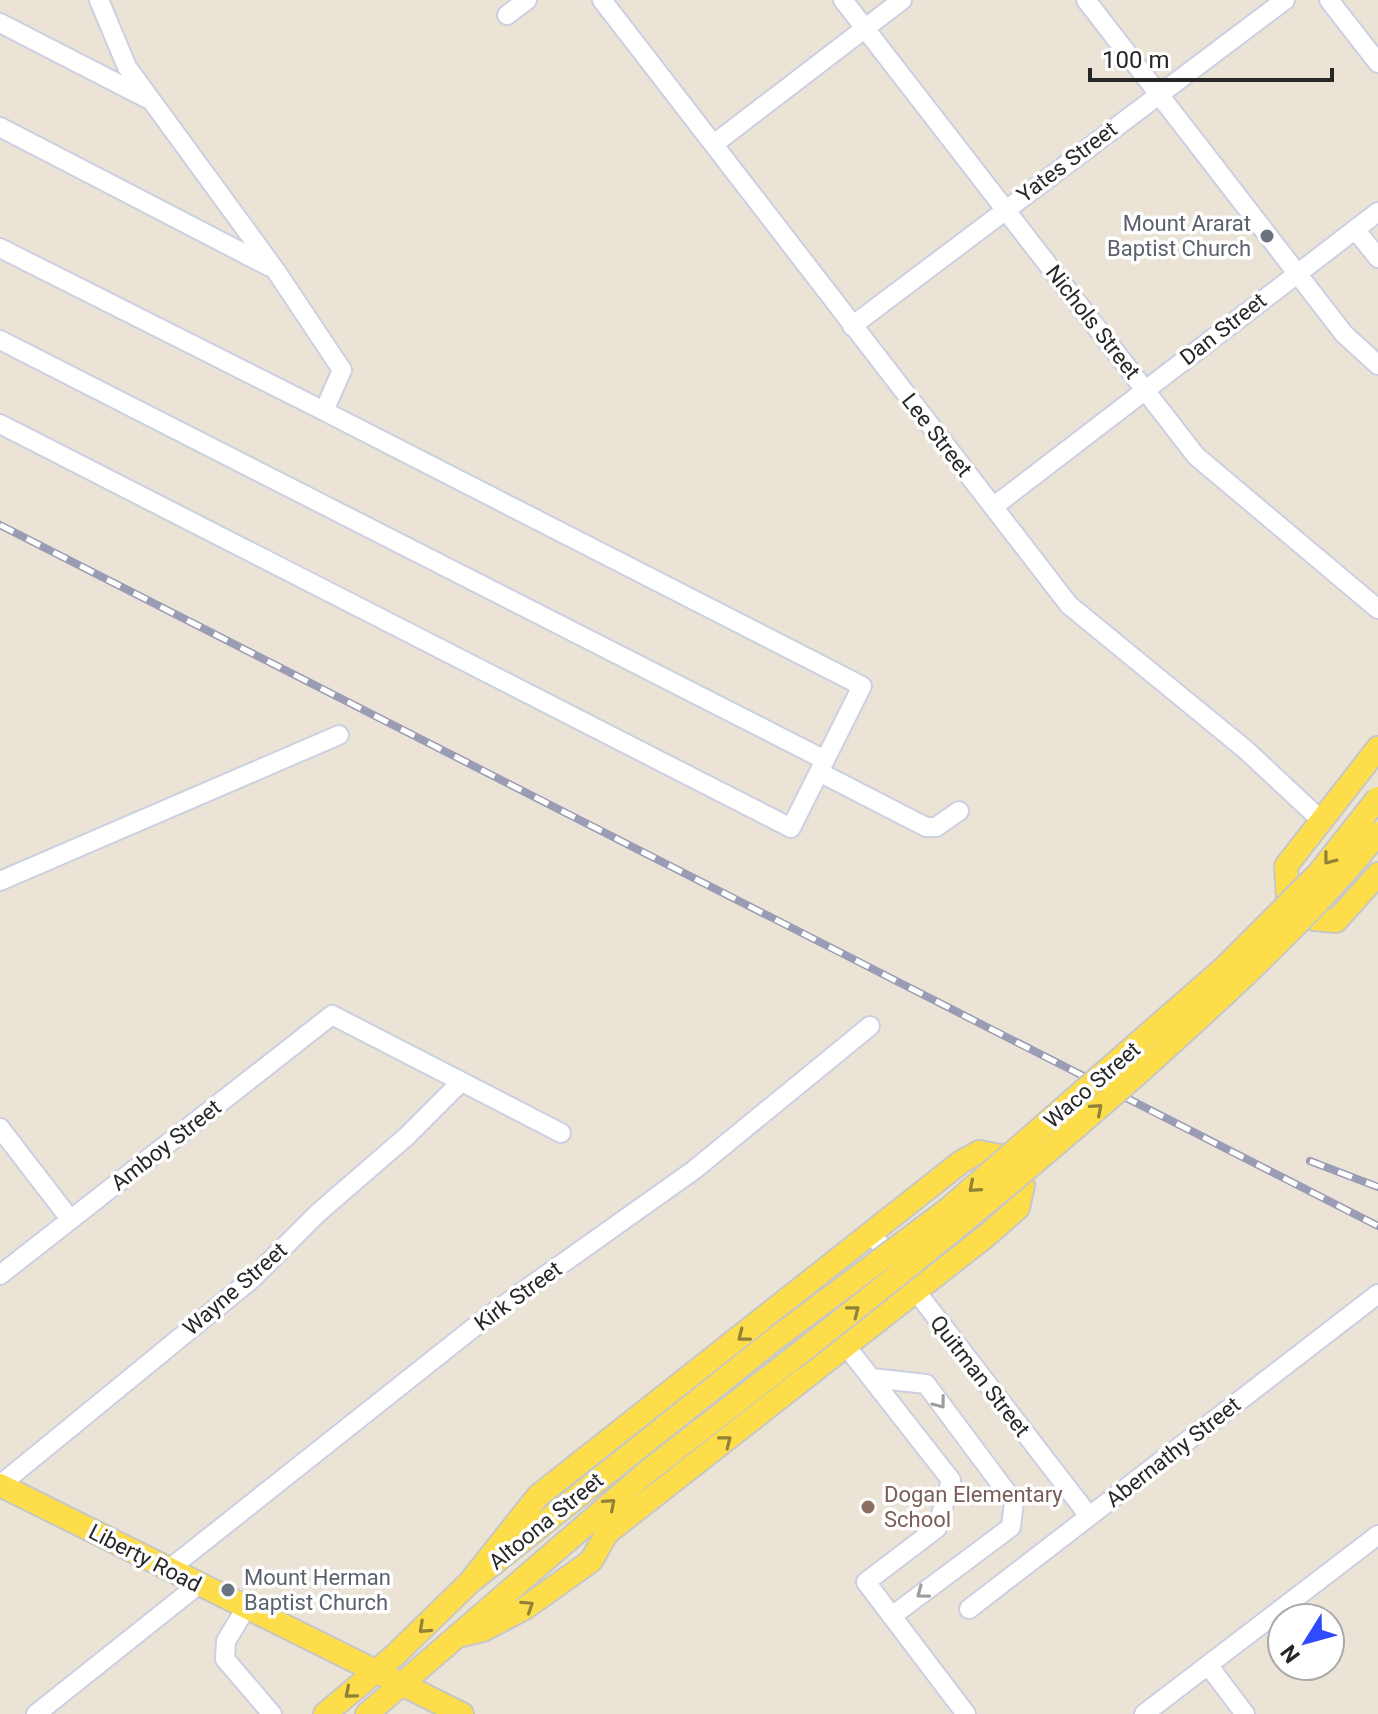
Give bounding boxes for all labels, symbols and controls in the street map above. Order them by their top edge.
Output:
scale bar [1090,32,1332,82]
text: 100 m [1102,46,1169,74]
street label: Yates Street [1012,116,1122,208]
place label: Mount Ararat Baptist Church [1107,211,1251,261]
marker: Mount Ararat Baptist Church [1258,227,1276,245]
street label: Nichols Street [1041,260,1145,384]
street label: Dan Street [1175,288,1271,370]
street label: Lee Street [897,388,977,482]
one-way arrow [1325,850,1339,865]
street label: Waco Street [1039,1037,1145,1133]
street label: Amboy Street [106,1094,226,1196]
one-way arrow [1088,1104,1103,1119]
one-way arrow [968,1177,983,1192]
street label: Wayne Street [178,1237,292,1341]
street label: Kirk Street [470,1256,566,1336]
one-way arrow [845,1306,860,1320]
street label: Quitman Street [925,1310,1035,1442]
one-way arrow [737,1326,752,1340]
street label: Abernathy Street [1101,1392,1245,1512]
one-way arrow [930,1394,944,1409]
one-way arrow [717,1436,731,1451]
street label: Altoona Street [484,1467,608,1575]
place label: Dogan Elementary School [884,1482,1063,1532]
marker: Dogan Elementary School [859,1498,877,1516]
one-way arrow [600,1499,615,1514]
street label: Liberty Road [85,1519,205,1597]
place label: Mount Herman Baptist Church [244,1565,391,1615]
marker: Mount Herman Baptist Church [219,1581,237,1599]
one-way arrow [916,1583,931,1598]
one-way arrow [519,1600,534,1615]
north arrow [1266,1602,1346,1682]
one-way arrow [418,1619,433,1633]
text: N [1276,1640,1305,1667]
one-way arrow [345,1683,360,1697]

